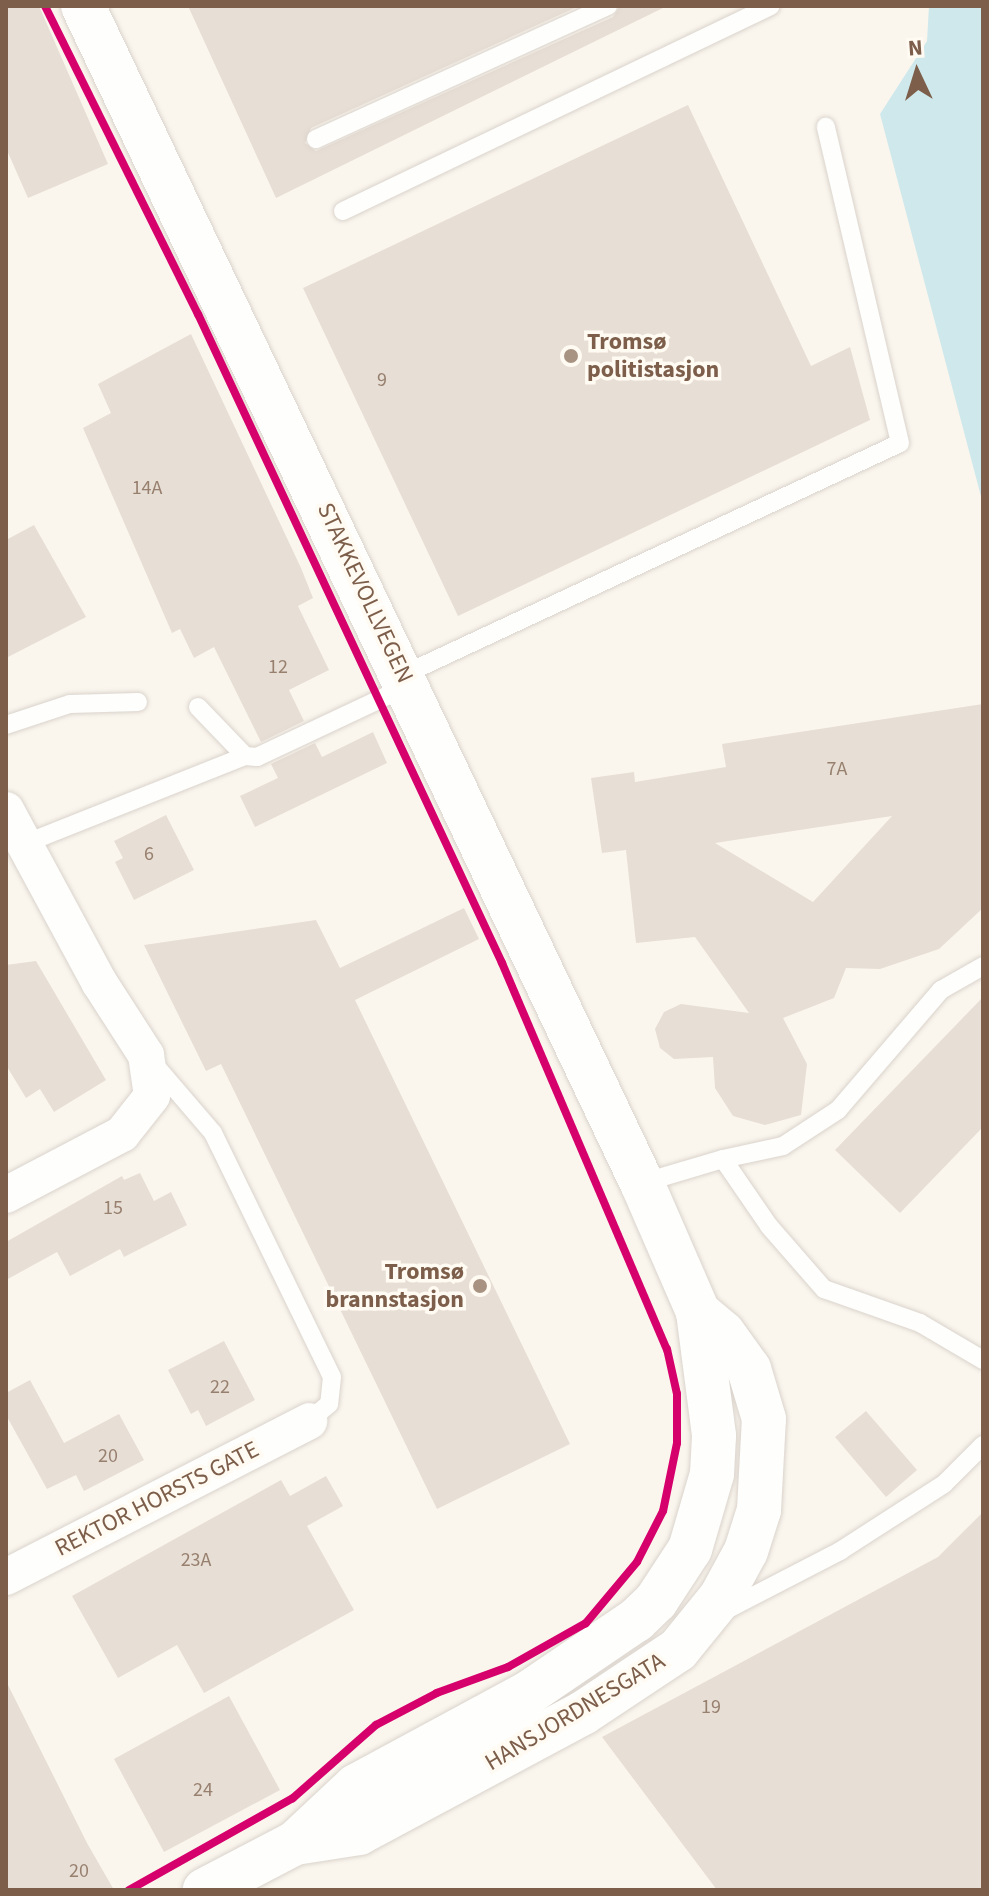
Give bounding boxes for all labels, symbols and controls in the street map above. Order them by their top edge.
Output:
north arrow [877,32,957,112]
text: N [907,32,924,65]
place label: Tromsø politistasjon [587,328,719,384]
marker: Tromsø politistasjon [562,347,580,365]
house number: 9 [377,368,387,392]
house number: 14A [132,476,162,500]
street label: STAKKEVOLLVEGEN [311,498,419,688]
house number: 12 [268,655,288,679]
house number: 7A [827,757,847,781]
house number: 6 [144,842,154,866]
house number: 15 [103,1196,123,1220]
place label: Tromsø brannstasjon [325,1258,464,1314]
marker: Tromsø brannstasjon [471,1277,489,1295]
house number: 22 [210,1375,230,1399]
street label: REKTOR HORSTS GATE [50,1435,264,1563]
house number: 20 [98,1444,118,1468]
house number: 23A [181,1548,211,1572]
street label: HANSJORDNESGATA [480,1647,670,1777]
house number: 19 [701,1695,721,1719]
house number: 24 [193,1778,213,1802]
house number: 20 [69,1859,89,1883]

